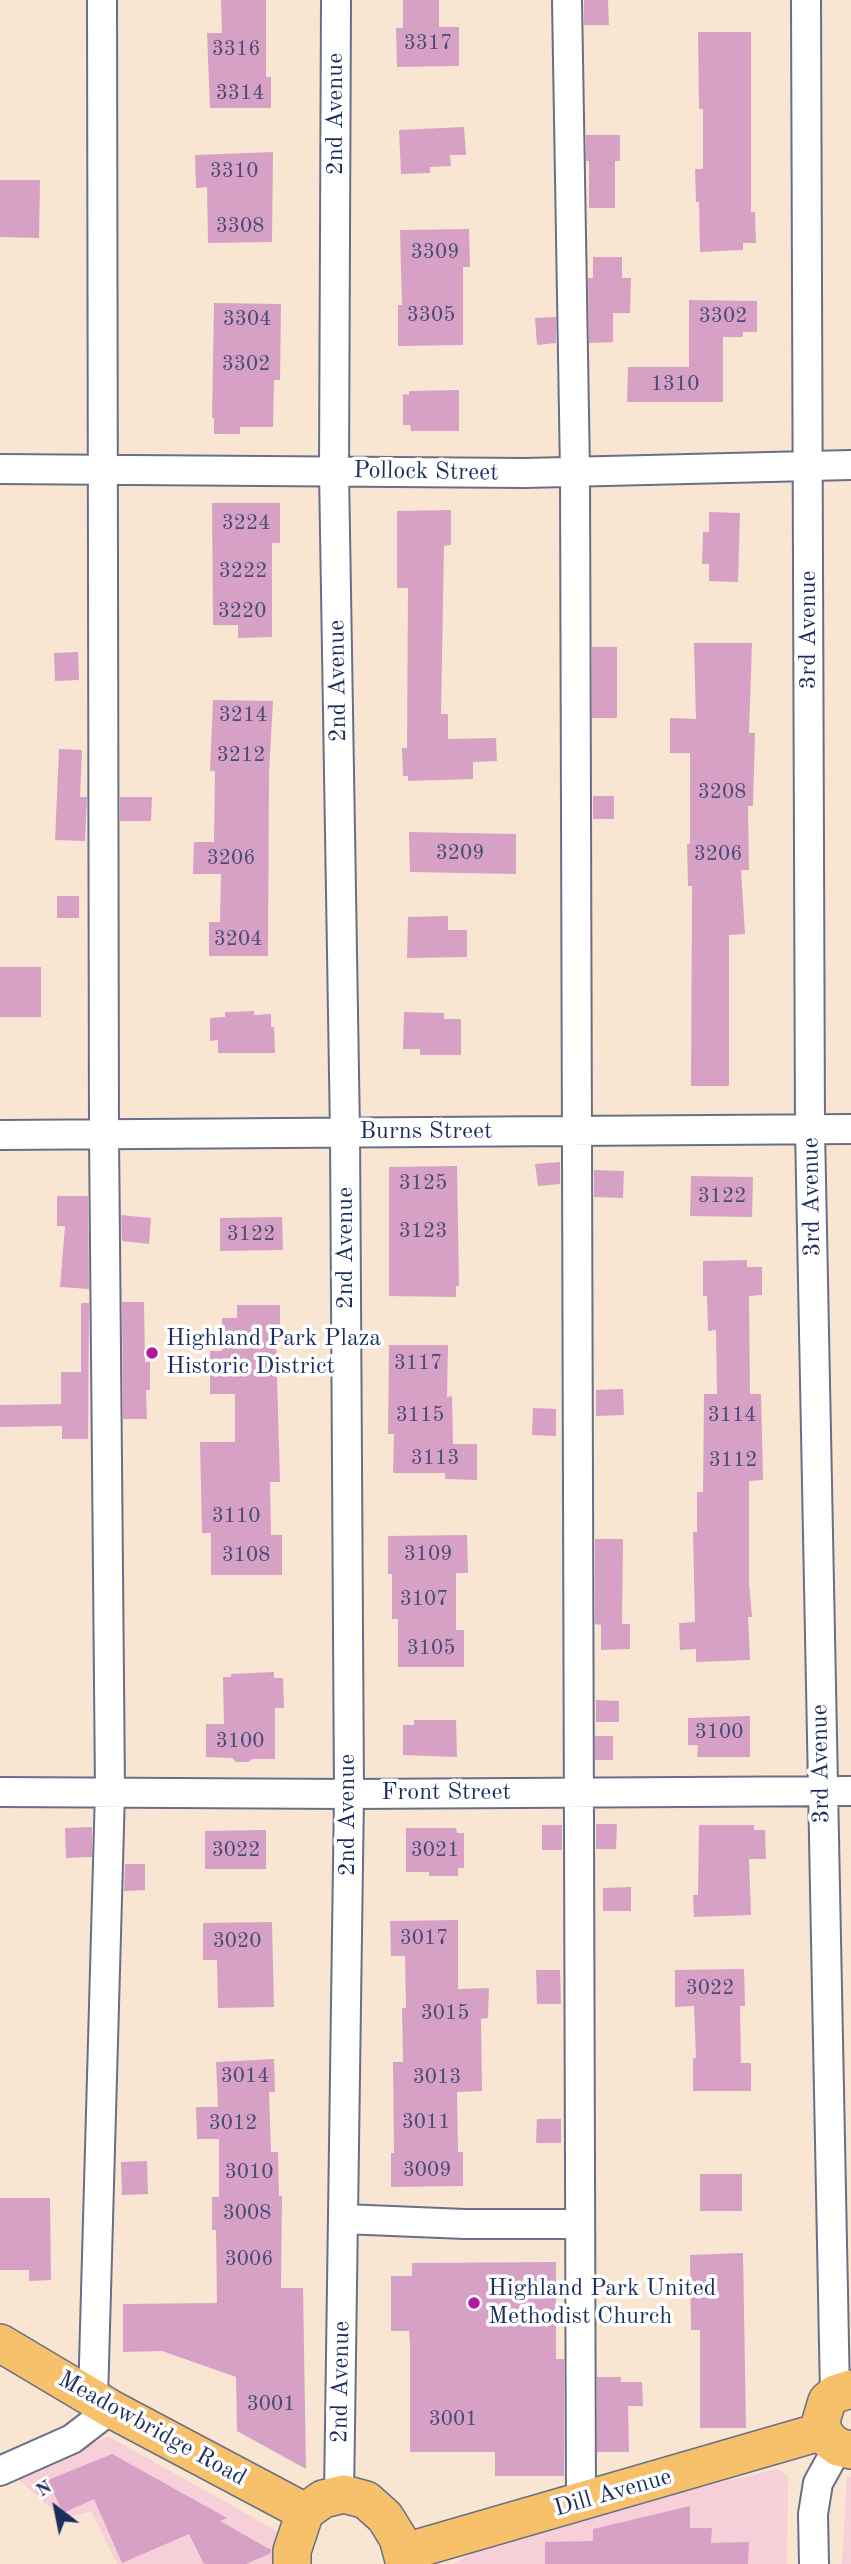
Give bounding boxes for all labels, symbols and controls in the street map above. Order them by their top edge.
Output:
house number: 3317 [404,30,452,56]
house number: 3316 [212,36,260,62]
street label: 2nd Avenue [322,53,350,175]
house number: 3314 [216,80,264,106]
house number: 3310 [210,158,258,184]
house number: 3308 [216,213,264,239]
house number: 3309 [411,239,459,265]
house number: 3305 [407,302,455,328]
house number: 3302 [699,303,747,329]
house number: 3304 [223,306,271,332]
house number: 3302 [222,351,270,377]
house number: 1310 [651,371,699,397]
street label: Pollock Street [353,456,499,488]
house number: 3224 [222,510,270,536]
house number: 3222 [219,558,267,584]
street label: 3rd Avenue [795,570,823,690]
house number: 3220 [218,598,266,624]
street label: 2nd Avenue [323,620,353,742]
house number: 3214 [219,702,267,728]
house number: 3212 [217,742,265,768]
house number: 3208 [698,779,746,805]
house number: 3209 [436,840,484,866]
house number: 3206 [694,841,742,867]
house number: 3206 [207,845,255,871]
house number: 3204 [214,926,262,952]
street label: Burns Street [360,1118,492,1146]
street label: 3rd Avenue [797,1137,827,1257]
house number: 3125 [399,1170,447,1196]
house number: 3122 [698,1183,746,1209]
street label: 2nd Avenue [332,1187,360,1309]
house number: 3123 [399,1218,447,1244]
house number: 3122 [227,1221,275,1247]
place label: Highland Park Plaza Historic District [166,1325,381,1381]
marker: Highland Park Plaza Historic District [144,1345,160,1361]
house number: 3117 [394,1350,442,1376]
house number: 3115 [396,1402,444,1428]
house number: 3114 [708,1402,756,1428]
house number: 3113 [411,1445,459,1471]
house number: 3112 [709,1447,757,1473]
house number: 3110 [212,1503,260,1529]
house number: 3109 [404,1541,452,1567]
house number: 3108 [222,1542,270,1568]
house number: 3107 [400,1586,448,1612]
house number: 3105 [407,1635,455,1661]
street label: 3rd Avenue [806,1704,836,1824]
house number: 3100 [695,1719,743,1745]
house number: 3100 [216,1728,264,1754]
street label: 2nd Avenue [334,1754,362,1876]
street label: Front Street [381,1779,511,1807]
house number: 3022 [212,1837,260,1863]
house number: 3021 [411,1837,459,1863]
house number: 3017 [400,1925,448,1951]
house number: 3020 [213,1928,261,1954]
house number: 3022 [686,1975,734,2001]
house number: 3015 [421,2000,469,2026]
house number: 3014 [221,2063,269,2089]
house number: 3013 [413,2064,461,2090]
house number: 3011 [402,2109,450,2135]
house number: 3012 [209,2110,257,2136]
house number: 3009 [403,2157,451,2183]
house number: 3010 [225,2159,273,2185]
house number: 3008 [223,2200,271,2226]
house number: 3006 [225,2246,273,2272]
place label: Highland Park United Methodist Church [488,2275,716,2331]
marker: Highland Park United Methodist Church [466,2295,482,2311]
street label: 2nd Avenue [326,2321,356,2443]
street label: Meadowbridge Road [53,2365,251,2493]
house number: 3001 [247,2391,295,2417]
house number: 3001 [429,2406,477,2432]
street label: Dill Avenue [551,2462,675,2524]
north arrow [21,2473,91,2543]
text: N [33,2478,56,2502]

